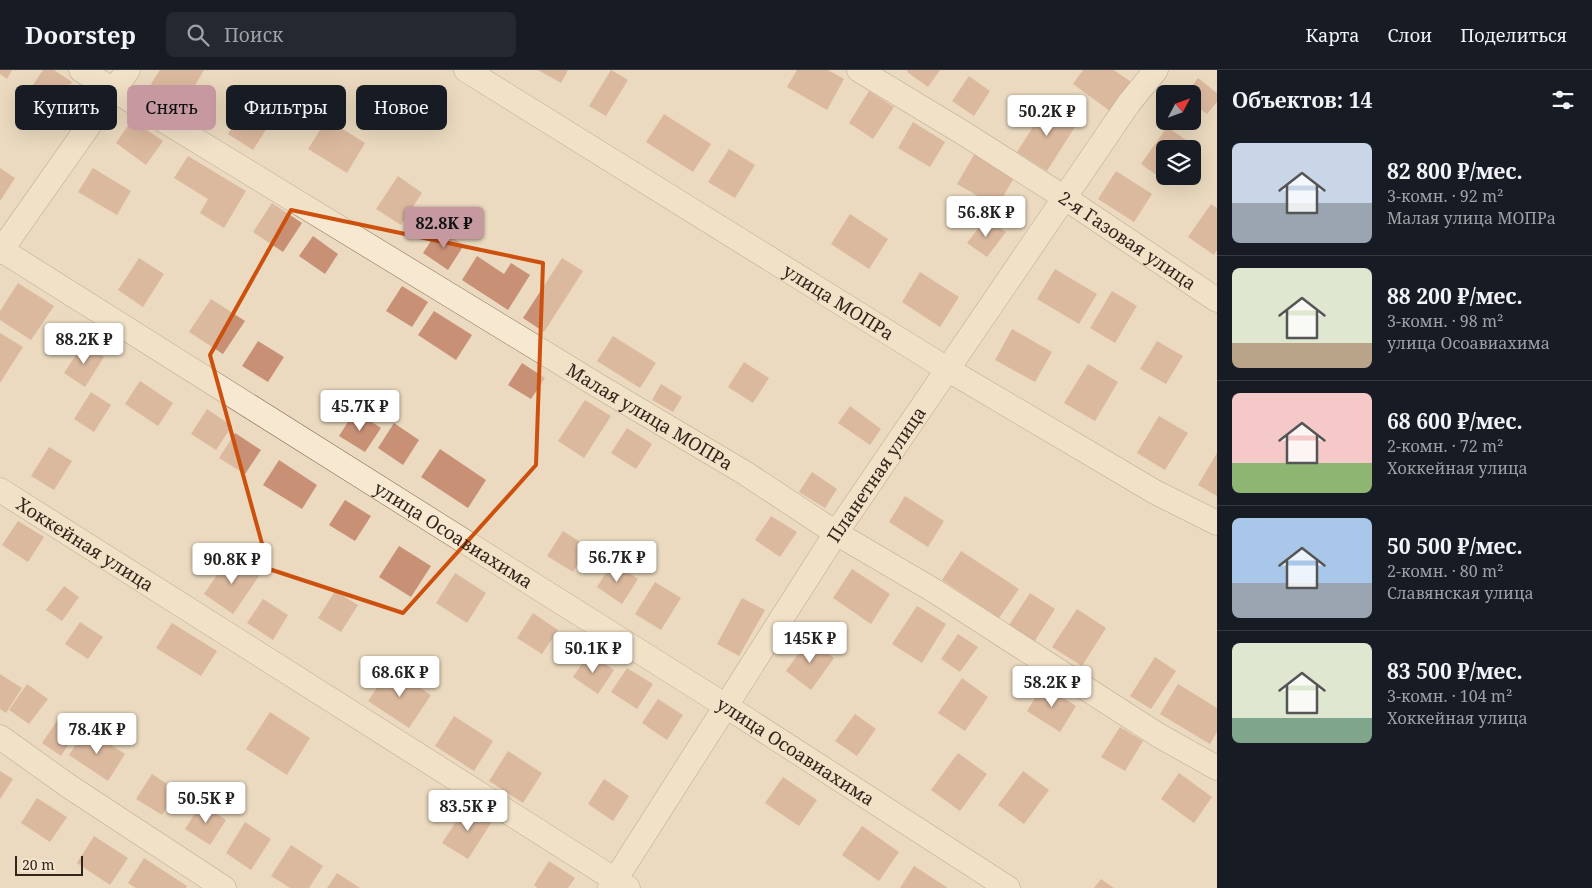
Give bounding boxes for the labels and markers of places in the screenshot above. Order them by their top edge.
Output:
pin: 50.2K ₽ [1001,94,1093,137]
pin: 56.8K ₽ [940,196,1032,238]
pin: 82.8K ₽ [398,206,490,249]
pin: 88.2K ₽ [38,322,130,365]
pin: 45.7K ₽ [314,390,406,432]
pin: 56.7K ₽ [571,540,663,583]
pin: 90.8K ₽ [186,542,278,585]
pin: 145K ₽ [769,622,851,664]
pin: 50.1K ₽ [547,632,639,674]
pin: 68.6K ₽ [354,656,446,698]
pin: 58.2K ₽ [1006,666,1098,708]
pin: 78.4K ₽ [51,712,143,755]
pin: 50.5K ₽ [160,782,252,824]
pin: 83.5K ₽ [422,790,514,832]

